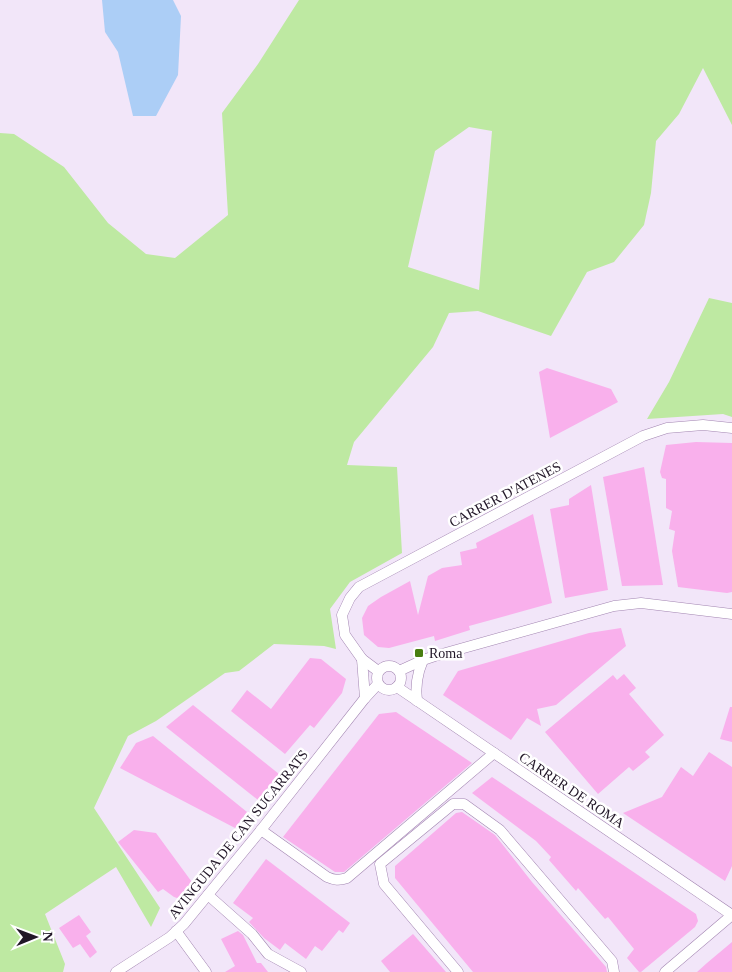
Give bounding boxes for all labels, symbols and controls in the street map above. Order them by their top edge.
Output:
street label: CARRER D'ATENES [447,459,564,530]
place label: Roma [429,646,463,661]
marker: Roma [413,647,425,659]
street label: AVINGUDA DE CAN SUCARRATS [166,747,311,922]
street label: CARRER DE ROMA [516,750,628,832]
north arrow [10,912,60,962]
text: N [40,932,55,942]

